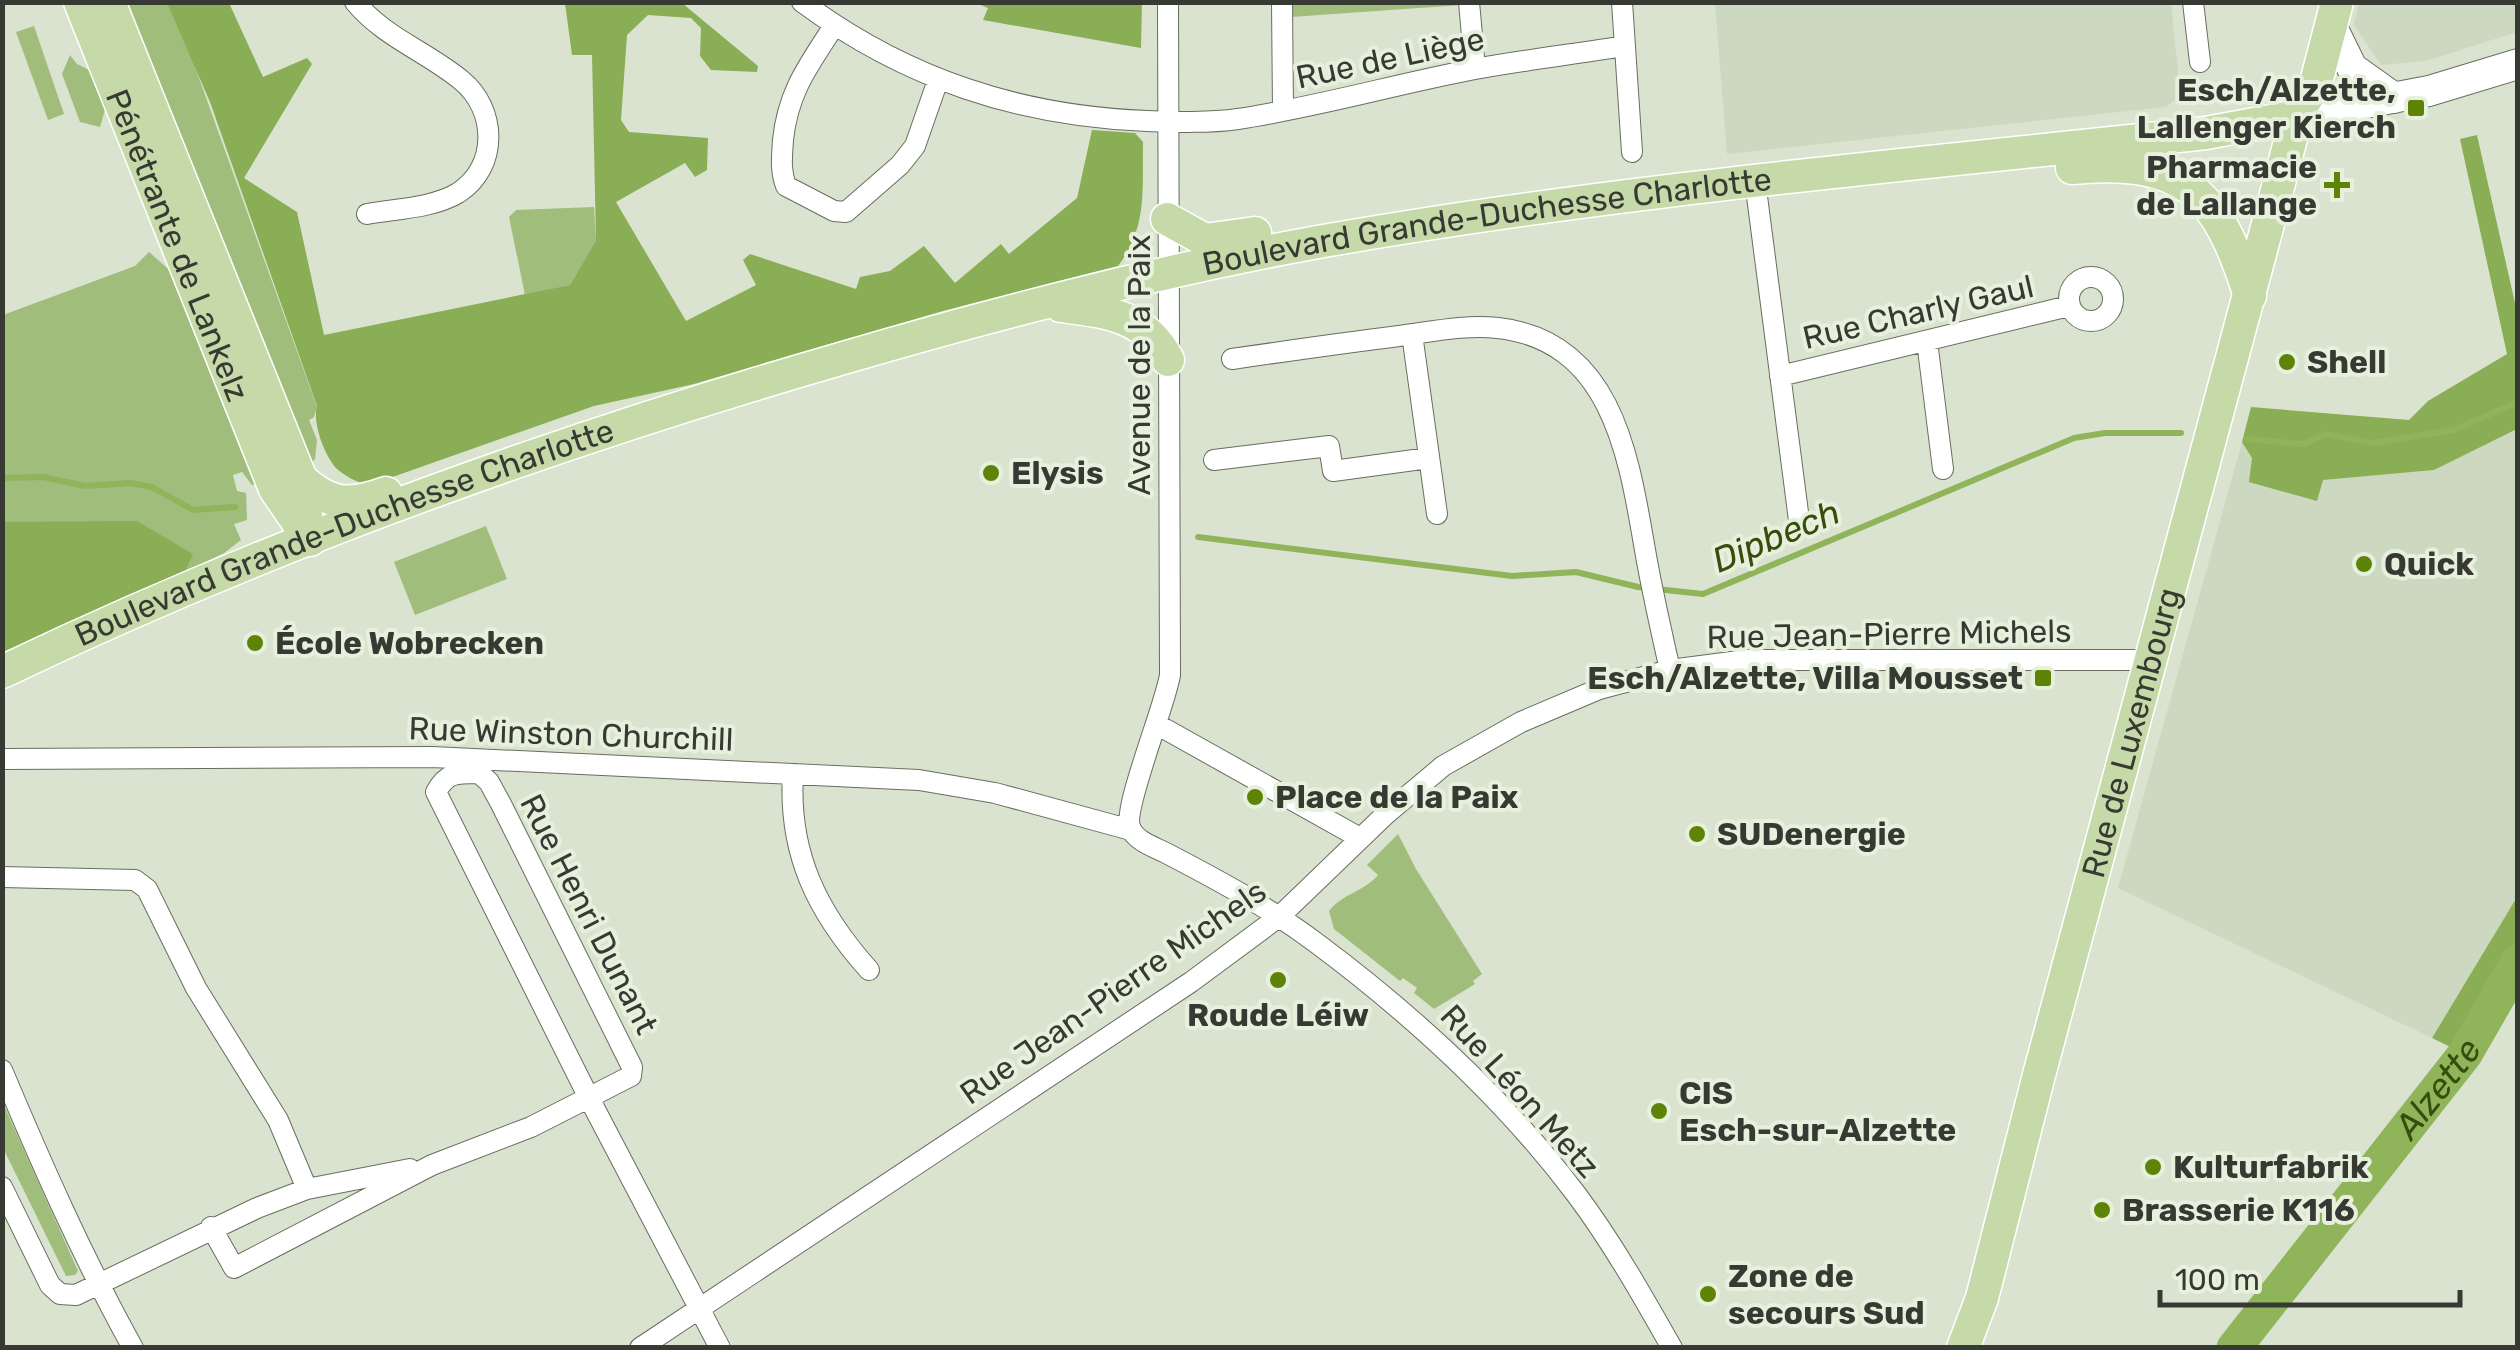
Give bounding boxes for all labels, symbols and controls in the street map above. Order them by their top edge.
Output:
street label: Rue de Liège [1292,20,1488,96]
place label: Esch/Alzette, Lallenger Kierch [2137,71,2396,146]
street label: Pénétrante de Lankelz [98,84,257,407]
marker: Esch/Alzette, Lallenger Kierch [2405,97,2427,119]
place label: Pharmacie de Lallange [2136,148,2317,223]
street label: Boulevard Grande-Duchesse Charlotte [1199,160,1773,283]
marker: Pharmacie de Lallange [2326,174,2348,196]
street label: Avenue de la Paix [1120,235,1158,495]
street label: Rue Charly Gaul [1799,267,2037,357]
place label: Shell [2307,343,2386,381]
marker: Shell [2276,351,2298,373]
street label: Boulevard Grande-Duchesse Charlotte [69,411,619,654]
place label: Elysis [1011,454,1104,492]
marker: Elysis [980,462,1002,484]
water label: Dipbech [1706,490,1846,582]
place label: Quick [2384,545,2474,583]
marker: Quick [2353,553,2375,575]
street label: Rue de Luxembourg [2074,584,2188,882]
street label: Rue Jean-Pierre Michels [1706,612,2072,656]
place label: École Wobrecken [275,624,544,662]
marker: École Wobrecken [244,632,266,654]
place label: Esch/Alzette, Villa Mousset [1587,659,2023,697]
marker: Esch/Alzette, Villa Mousset [2032,667,2054,689]
street label: Rue Winston Churchill [408,709,734,759]
place label: Place de la Paix [1275,778,1519,816]
marker: Place de la Paix [1244,786,1266,808]
street label: Rue Henri Dunant [512,788,666,1040]
place label: SUDenergie [1717,815,1906,853]
marker: SUDenergie [1686,823,1708,845]
street label: Rue Jean-Pierre Michels [953,872,1273,1112]
marker: Roude Léiw [1267,969,1289,991]
place label: Roude Léiw [1187,996,1369,1034]
street label: Rue Léon Metz [1433,997,1607,1185]
water label: Alzette [2384,1032,2490,1148]
place label: CIS Esch-sur-Alzette [1679,1074,1956,1149]
marker: CIS Esch-sur-Alzette [1648,1100,1670,1122]
place label: Kulturfabrik [2173,1148,2369,1186]
marker: Kulturfabrik [2142,1156,2164,1178]
place label: Brasserie K116 [2122,1191,2355,1229]
marker: Brasserie K116 [2091,1199,2113,1221]
scale bar [2160,1245,2460,1307]
place label: Zone de secours Sud [1728,1257,1925,1332]
text: 100 m [2175,1262,2260,1298]
marker: Zone de secours Sud [1697,1283,1719,1305]

